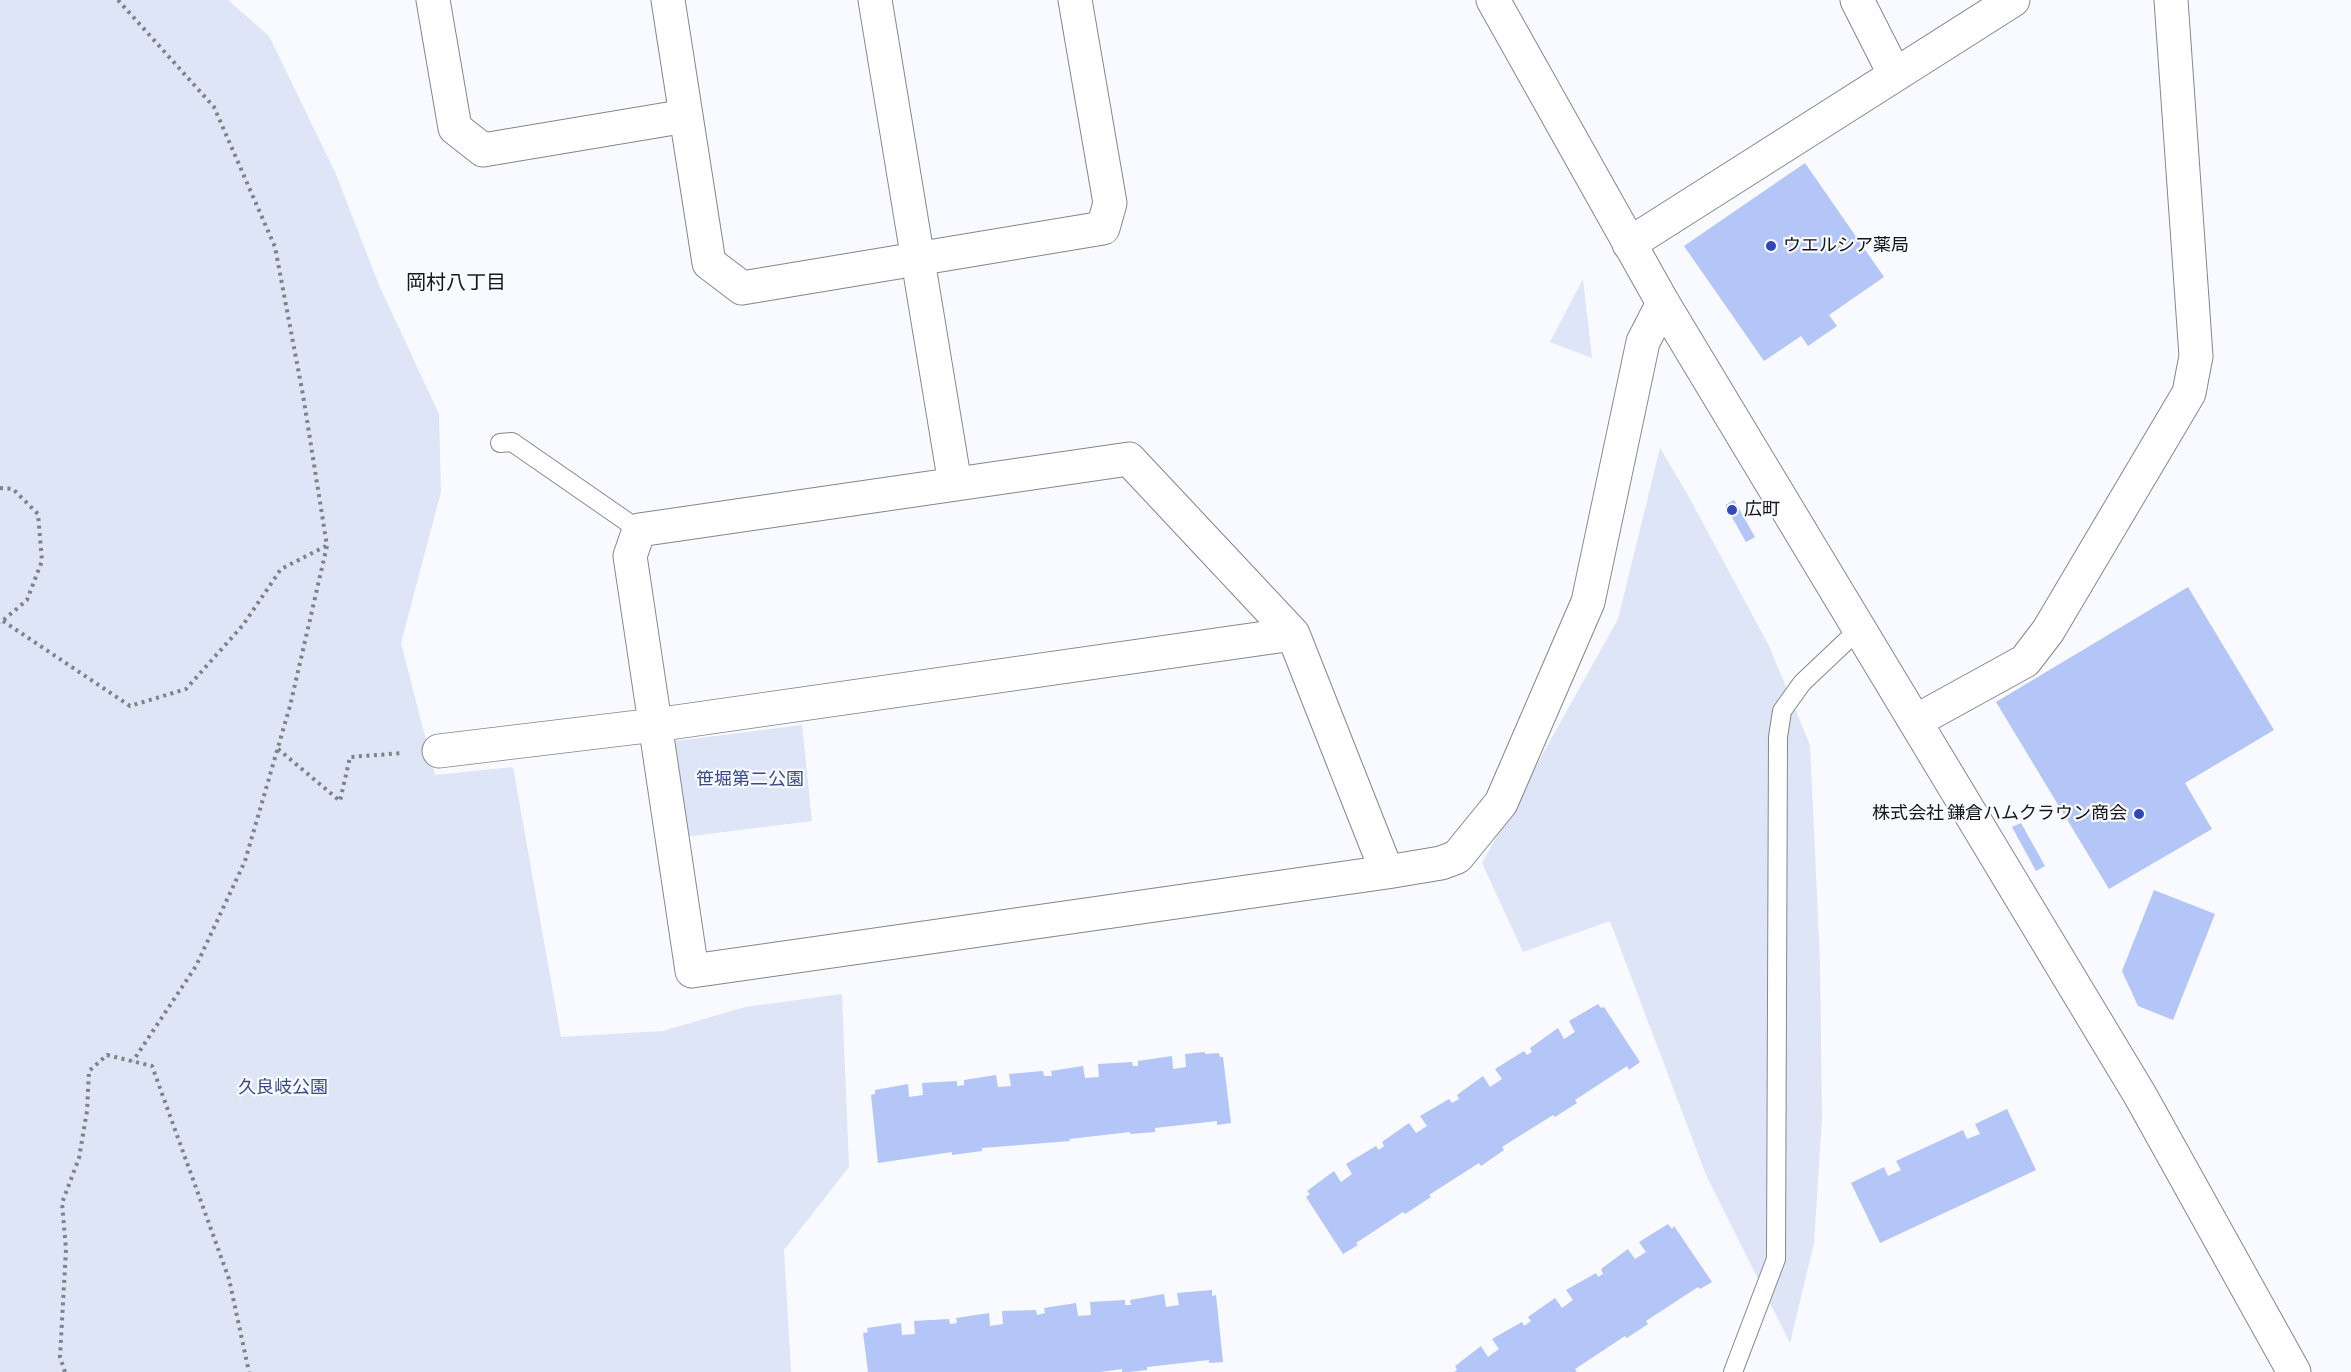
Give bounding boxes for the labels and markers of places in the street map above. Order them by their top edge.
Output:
place label: ウエルシア薬局 [1783,235,1909,257]
marker: ウエルシア薬局 [1764,239,1778,253]
place label: 広町 [1744,499,1780,521]
marker: 広町 [1725,503,1739,517]
place label: 株式会社 鎌倉ハムクラウン商会 [1872,803,2127,825]
marker: 株式会社 鎌倉ハムクラウン商会 [2132,807,2146,821]

